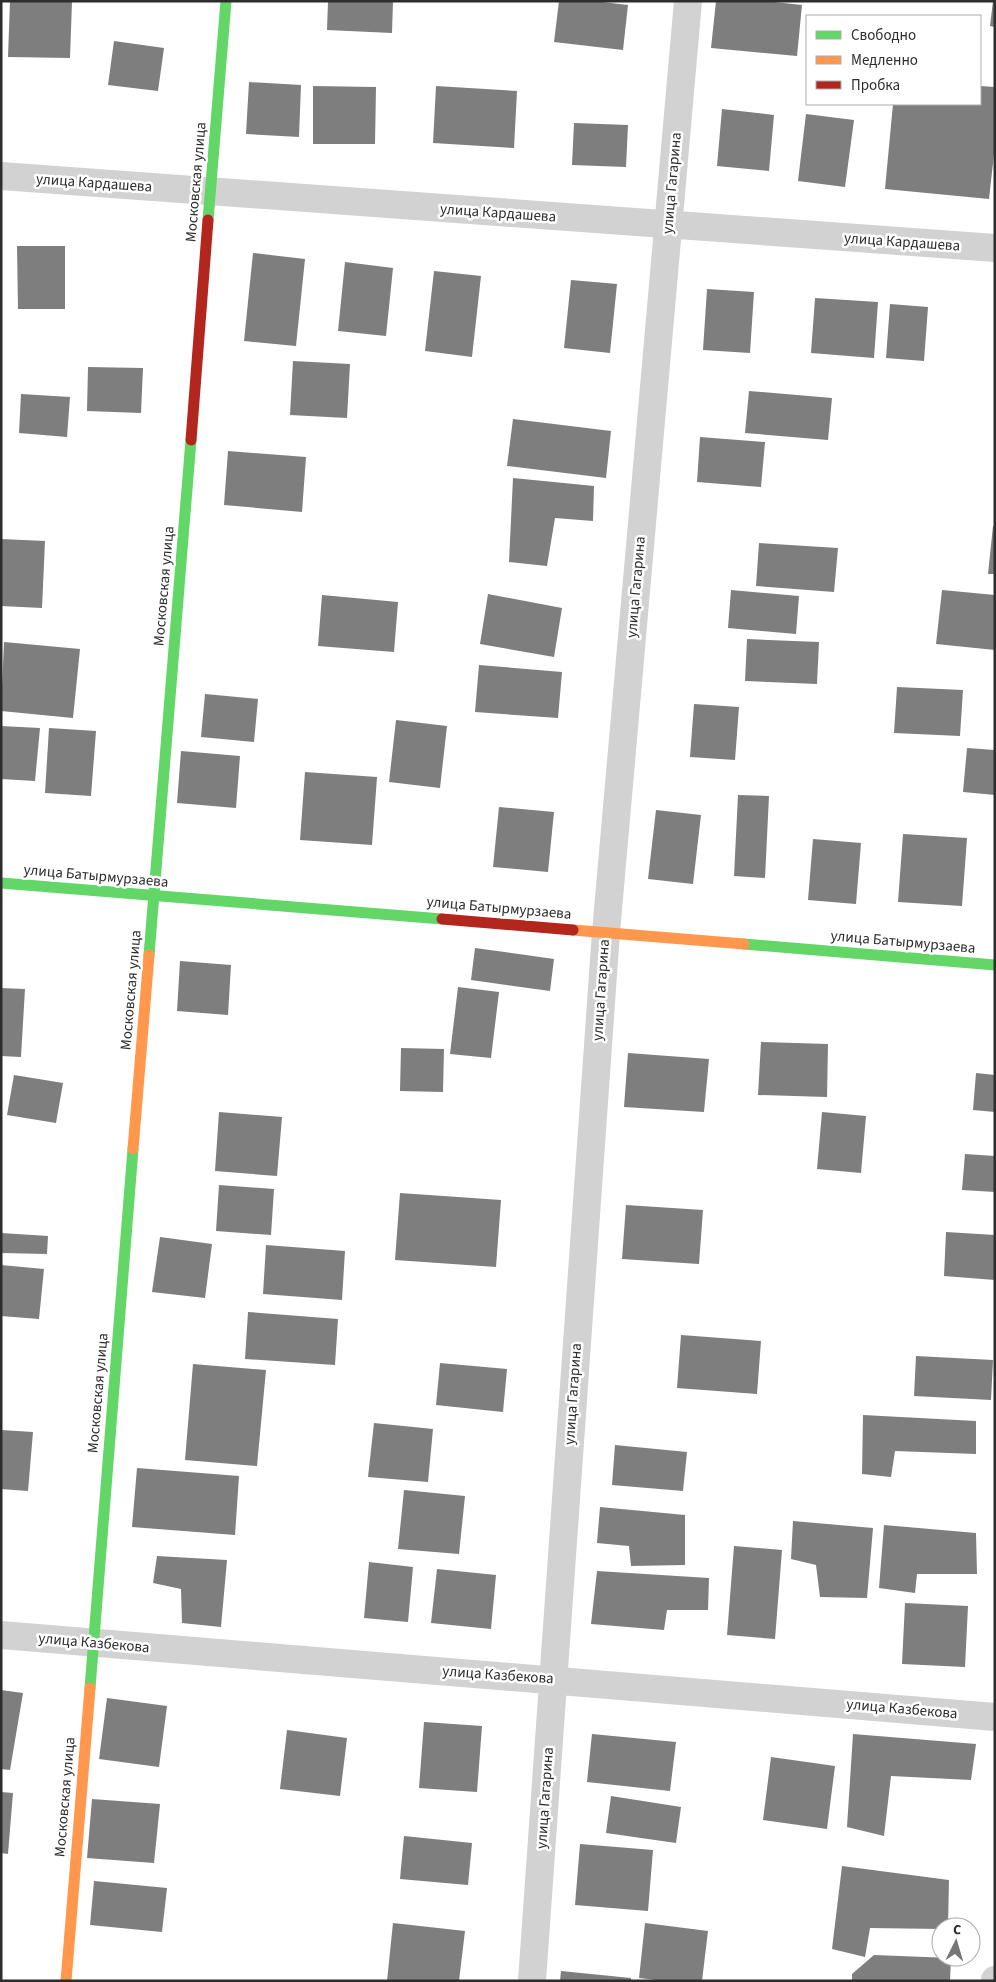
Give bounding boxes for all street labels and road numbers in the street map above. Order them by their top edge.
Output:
street label: Московская улица [180,121,212,243]
street label: улица Гагарина [657,131,687,235]
street label: улица Кардашева [35,168,153,198]
street label: улица Кардашева [439,198,557,228]
street label: улица Кардашева [843,227,961,257]
street label: Московская улица [148,525,180,647]
street label: улица Гагарина [621,535,651,639]
street label: улица Батырмурзаева [23,859,169,893]
street label: улица Батырмурзаева [426,891,572,925]
street label: улица Батырмурзаева [830,925,976,959]
street label: Московская улица [115,929,147,1051]
street label: улица Гагарина [587,938,615,1042]
street label: Московская улица [82,1332,114,1454]
street label: улица Гагарина [559,1342,587,1446]
street label: улица Казбекова [38,1628,150,1658]
street label: улица Казбекова [442,1661,554,1689]
street label: улица Казбекова [846,1694,958,1724]
street label: Московская улица [49,1736,81,1858]
street label: улица Гагарина [531,1746,559,1850]

